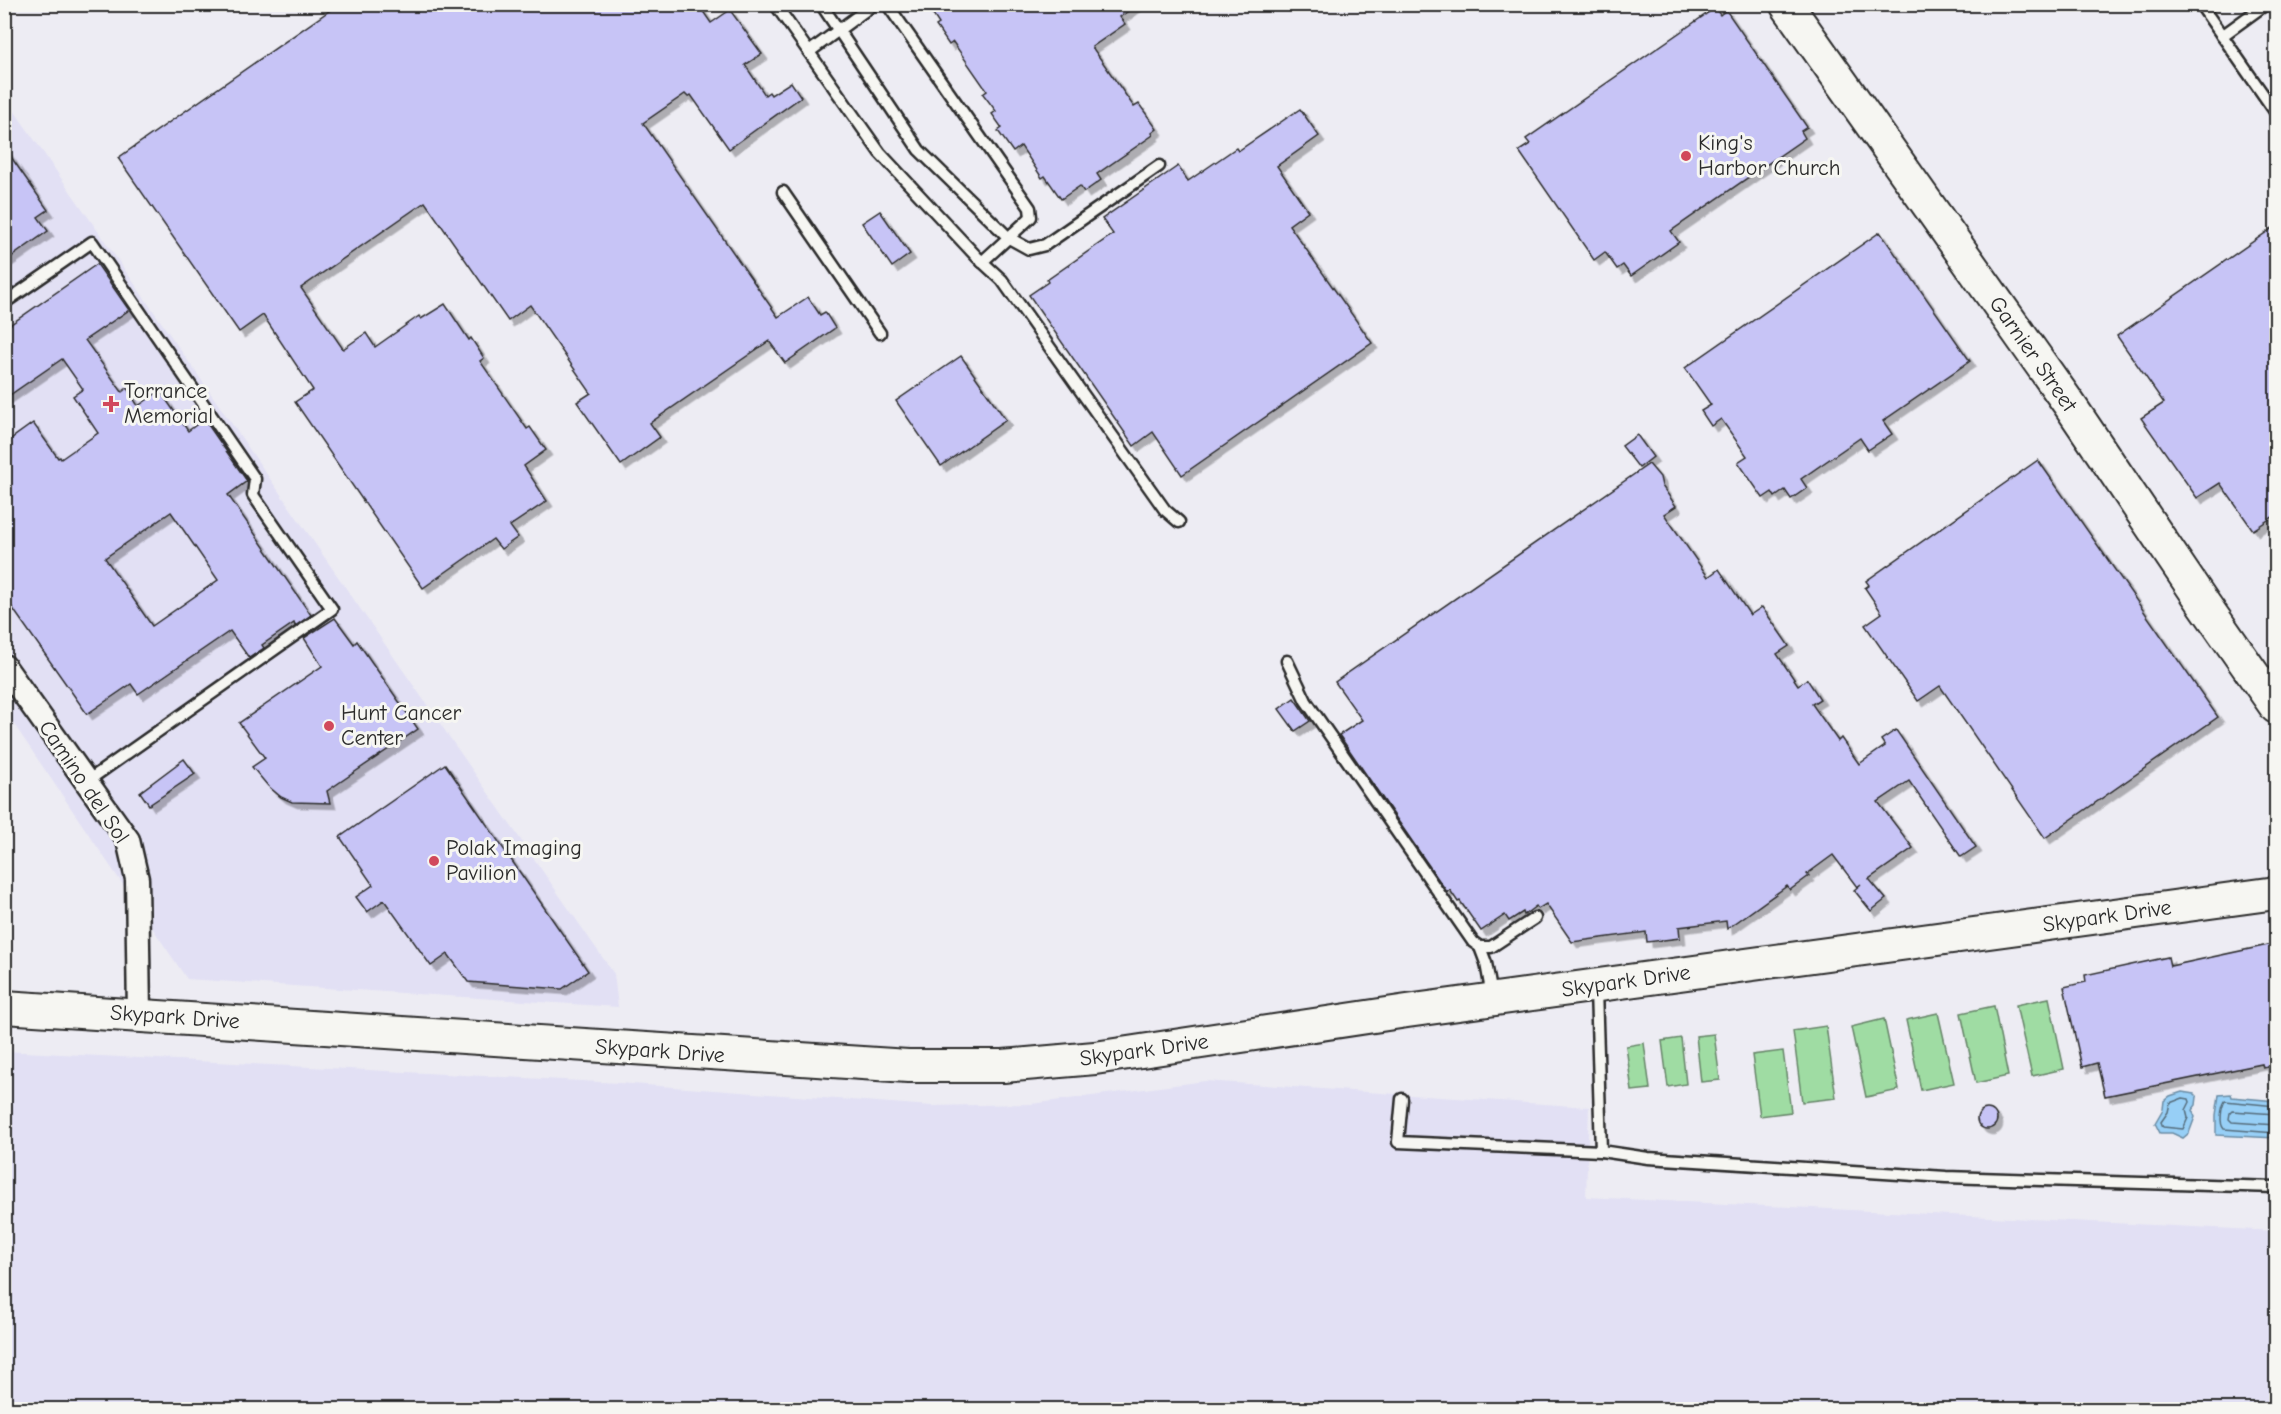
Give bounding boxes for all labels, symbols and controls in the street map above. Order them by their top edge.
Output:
place label: King's Harbor Church [1698,130,1841,181]
marker: King's Harbor Church [1679,149,1693,163]
street label: Garnier Street [1984,291,2083,417]
place label: Torrance Memorial [124,378,213,429]
marker: Torrance Memorial [102,395,120,413]
place label: Hunt Cancer Center [341,700,462,751]
street label: Camino del Sol [33,716,135,848]
marker: Hunt Cancer Center [322,719,336,733]
place label: Polak Imaging Pavilion [446,835,582,886]
marker: Polak Imaging Pavilion [427,854,441,868]
street label: Skypark Drive [2041,894,2173,938]
street label: Skypark Drive [1560,959,1692,1003]
street label: Skypark Drive [109,1000,241,1034]
street label: Skypark Drive [1078,1028,1210,1072]
street label: Skypark Drive [594,1034,726,1068]

